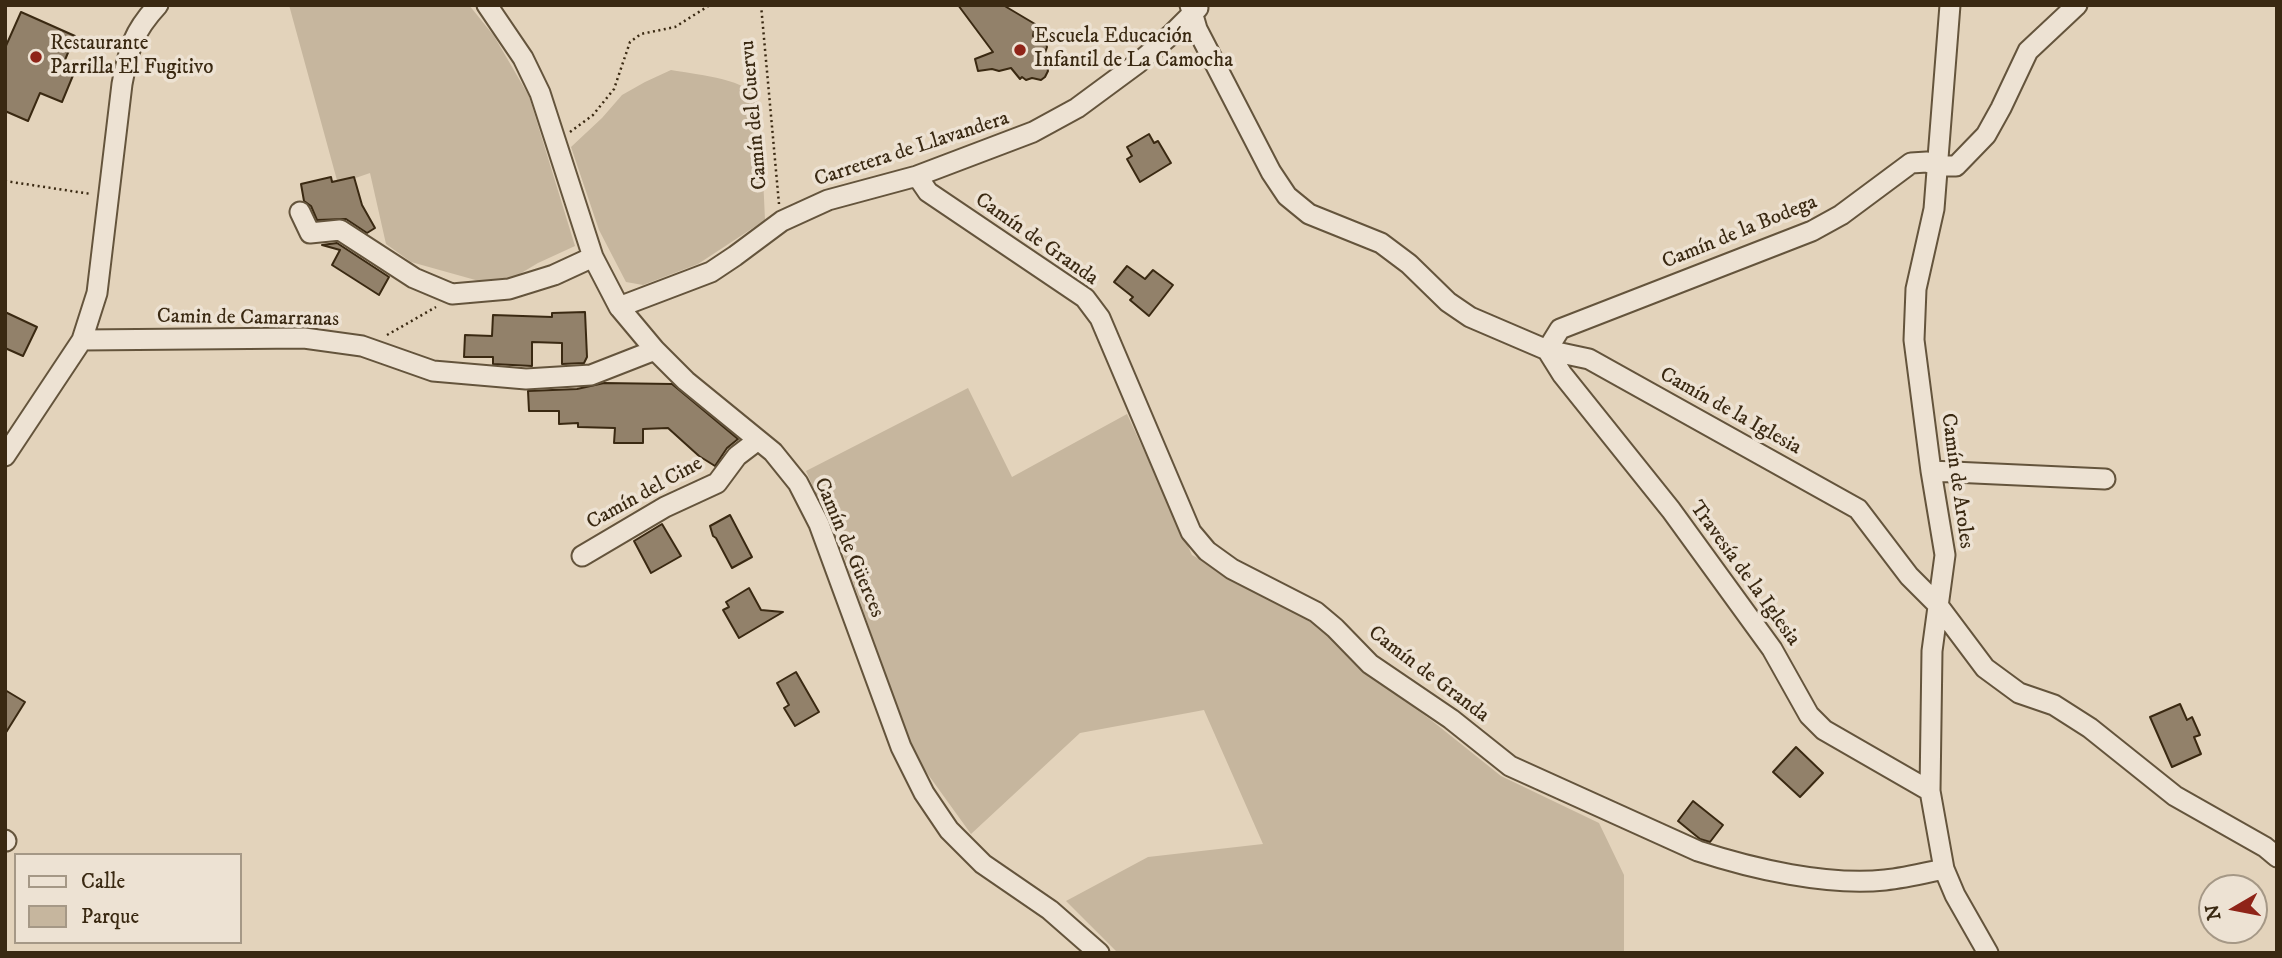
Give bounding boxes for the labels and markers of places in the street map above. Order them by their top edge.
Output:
place label: Escuela Educación Infantil de La Camocha [1034,25,1233,75]
place label: Restaurante Parrilla El Fugitivo [50,32,213,82]
marker: Escuela Educación Infantil de La Camocha [1012,42,1028,58]
marker: Restaurante Parrilla El Fugitivo [28,49,44,65]

